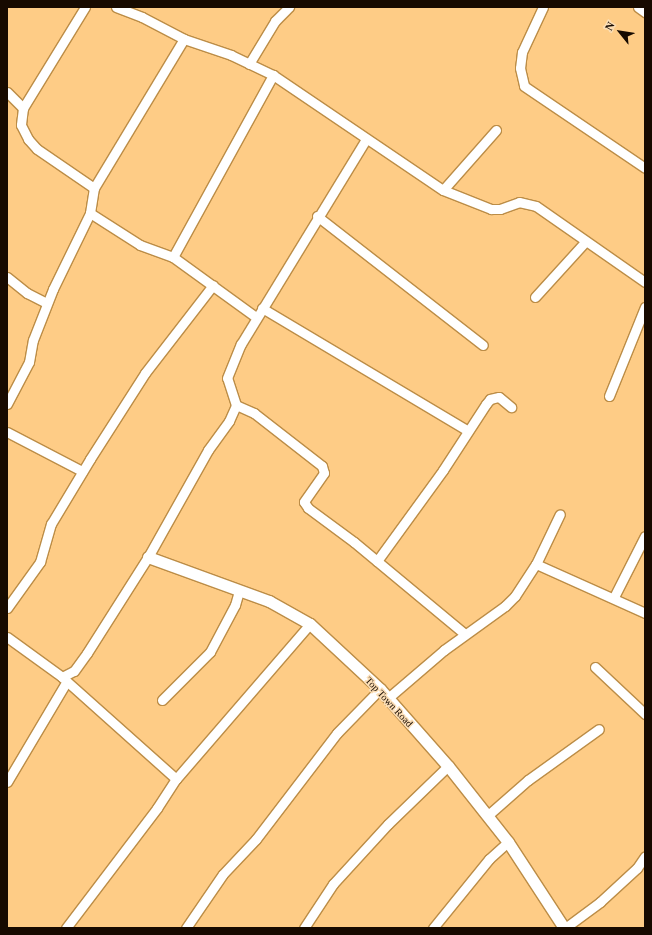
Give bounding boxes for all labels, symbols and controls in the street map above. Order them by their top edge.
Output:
north arrow [600,12,640,52]
text: N [602,20,617,32]
street label: Top Town Road [363,674,415,730]

